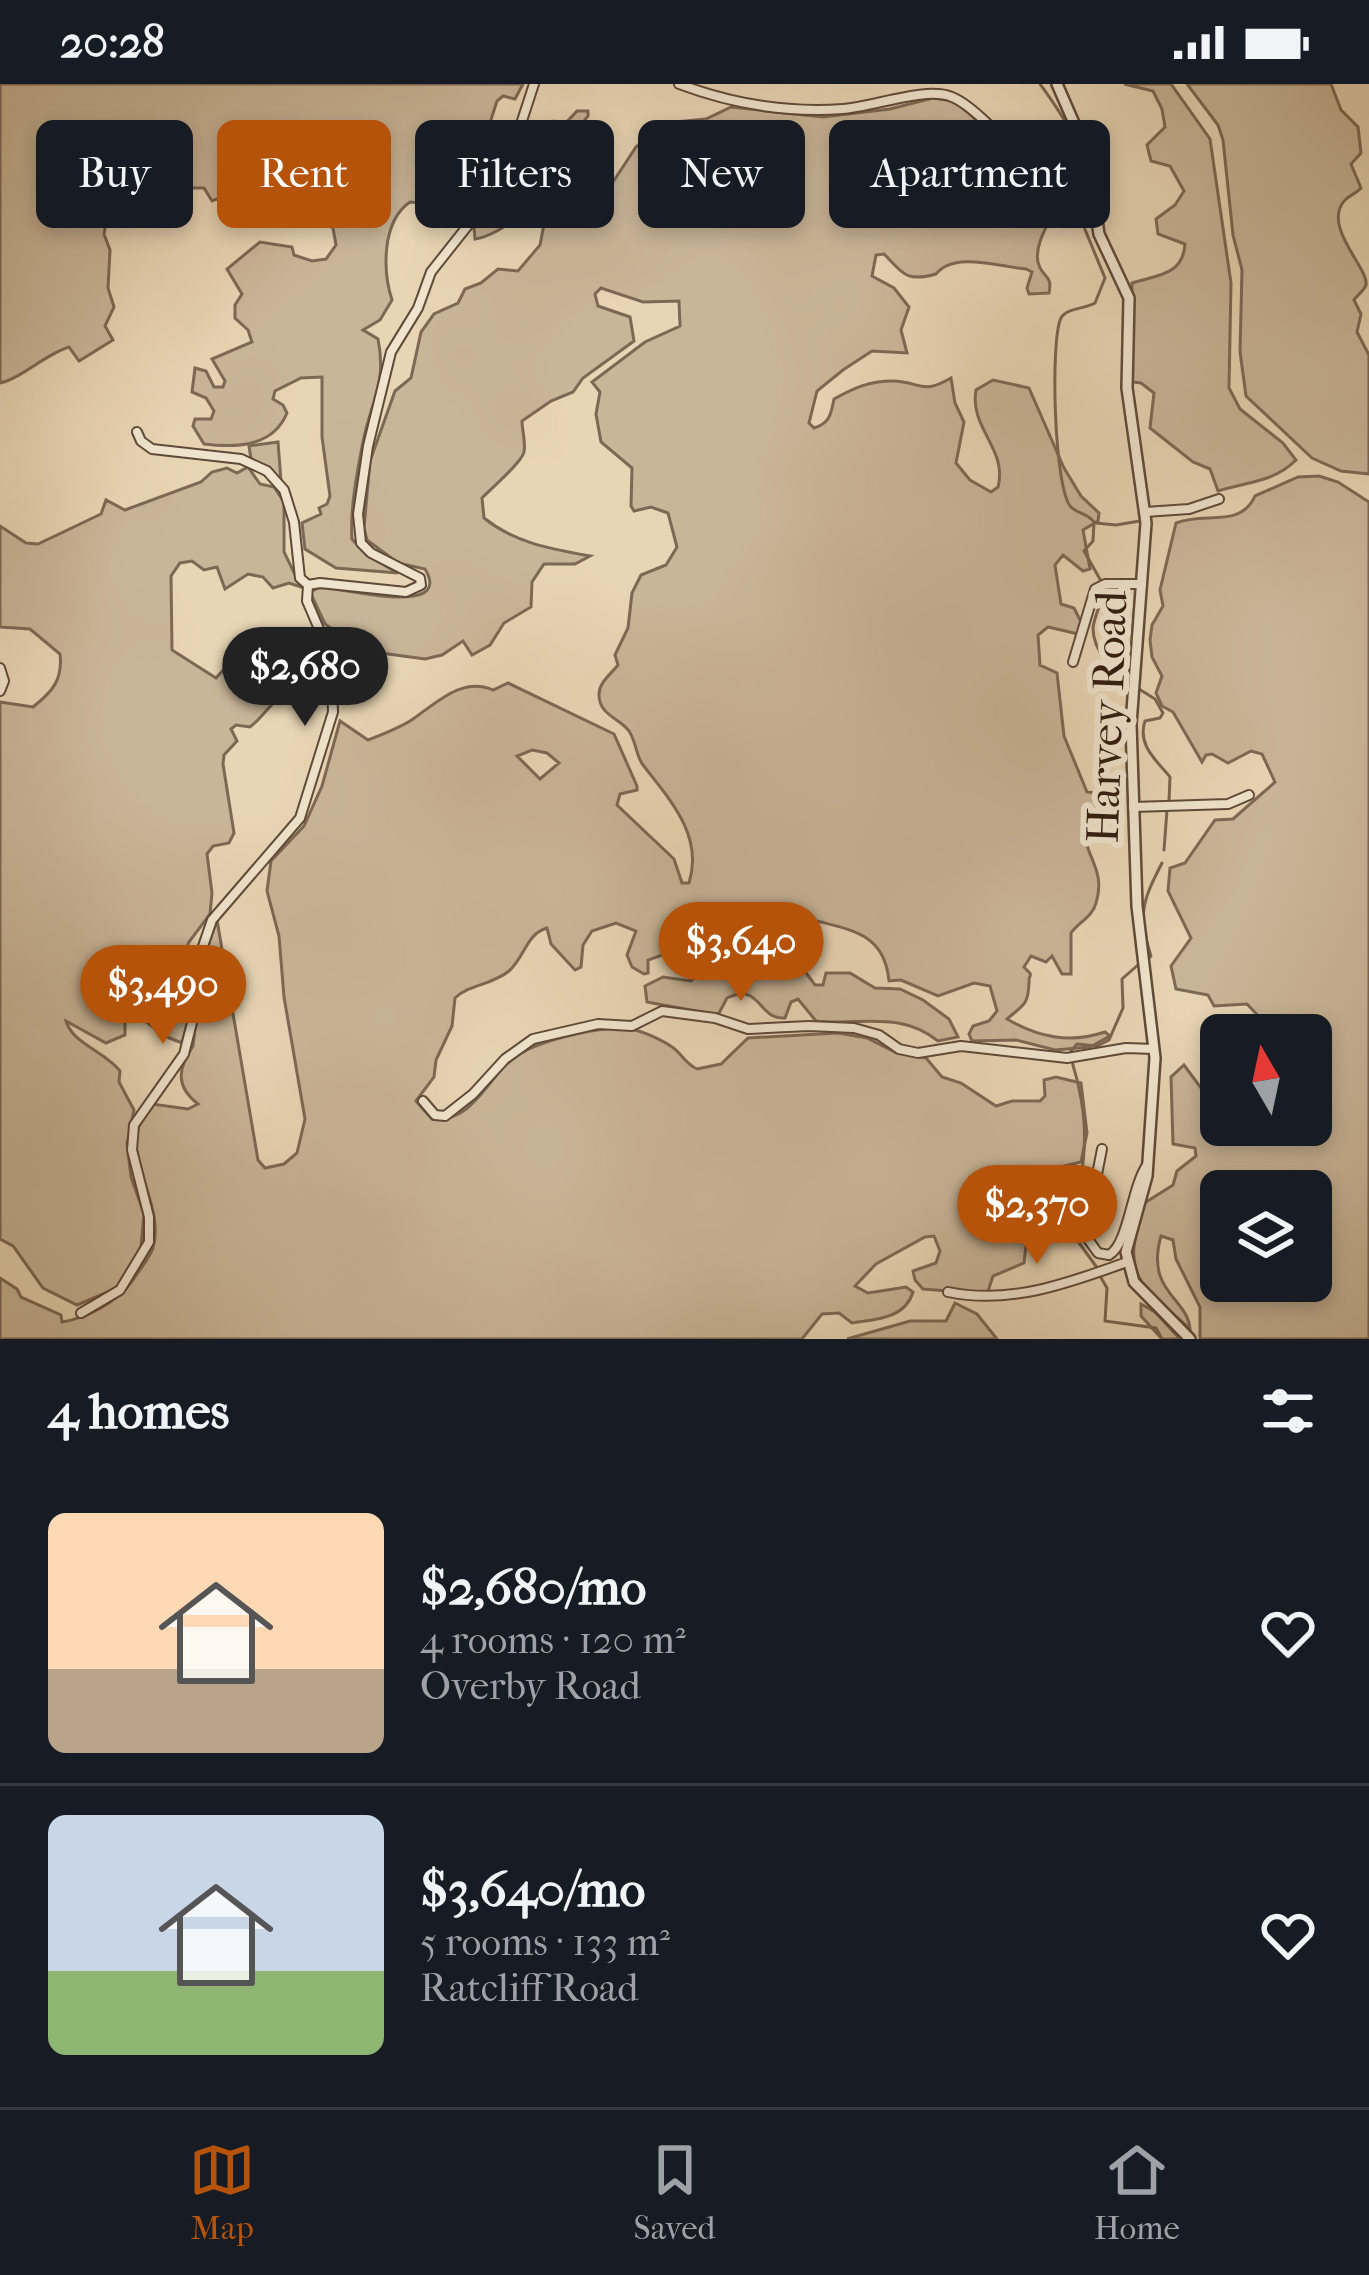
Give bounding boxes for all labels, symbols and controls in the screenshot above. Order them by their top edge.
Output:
text: 20:28 [60,16,165,69]
chip: Buy [36,120,193,228]
chip: Rent [217,120,391,228]
chip: Filters [415,120,614,228]
chip: New [638,120,805,228]
chip: Apartment [829,120,1110,228]
street label: Harvey Road [1077,589,1138,844]
pin: $2,680 [207,627,403,729]
text: $2,680 [249,643,361,689]
pin: $3,640 [643,902,839,1004]
text: $3,640 [686,918,796,964]
pin: $3,490 [65,945,261,1047]
text: $3,490 [107,961,219,1007]
north arrow [1200,1014,1332,1146]
map controls [1200,1014,1332,1302]
pin: $2,370 [939,1165,1135,1267]
button: layers [1200,1170,1332,1302]
text: $2,370 [984,1181,1090,1227]
icon: filters [1255,1378,1321,1444]
text: 4 homes [48,1381,229,1441]
text: $2,680/mo [420,1557,646,1617]
icon: home [144,1561,288,1705]
icon: heart [1255,1600,1321,1666]
text: 4 rooms · 120 m² [420,1617,686,1663]
text: Overby Road [420,1663,641,1709]
text: $3,640/mo [420,1859,645,1919]
icon: home [144,1863,288,2007]
icon: heart [1255,1902,1321,1968]
text: 5 rooms · 133 m² [420,1919,670,1965]
text: Ratcliff Road [420,1965,638,2011]
tab: Map [189,2137,255,2248]
tab: Saved [634,2137,715,2248]
tab: Home [1094,2137,1180,2248]

